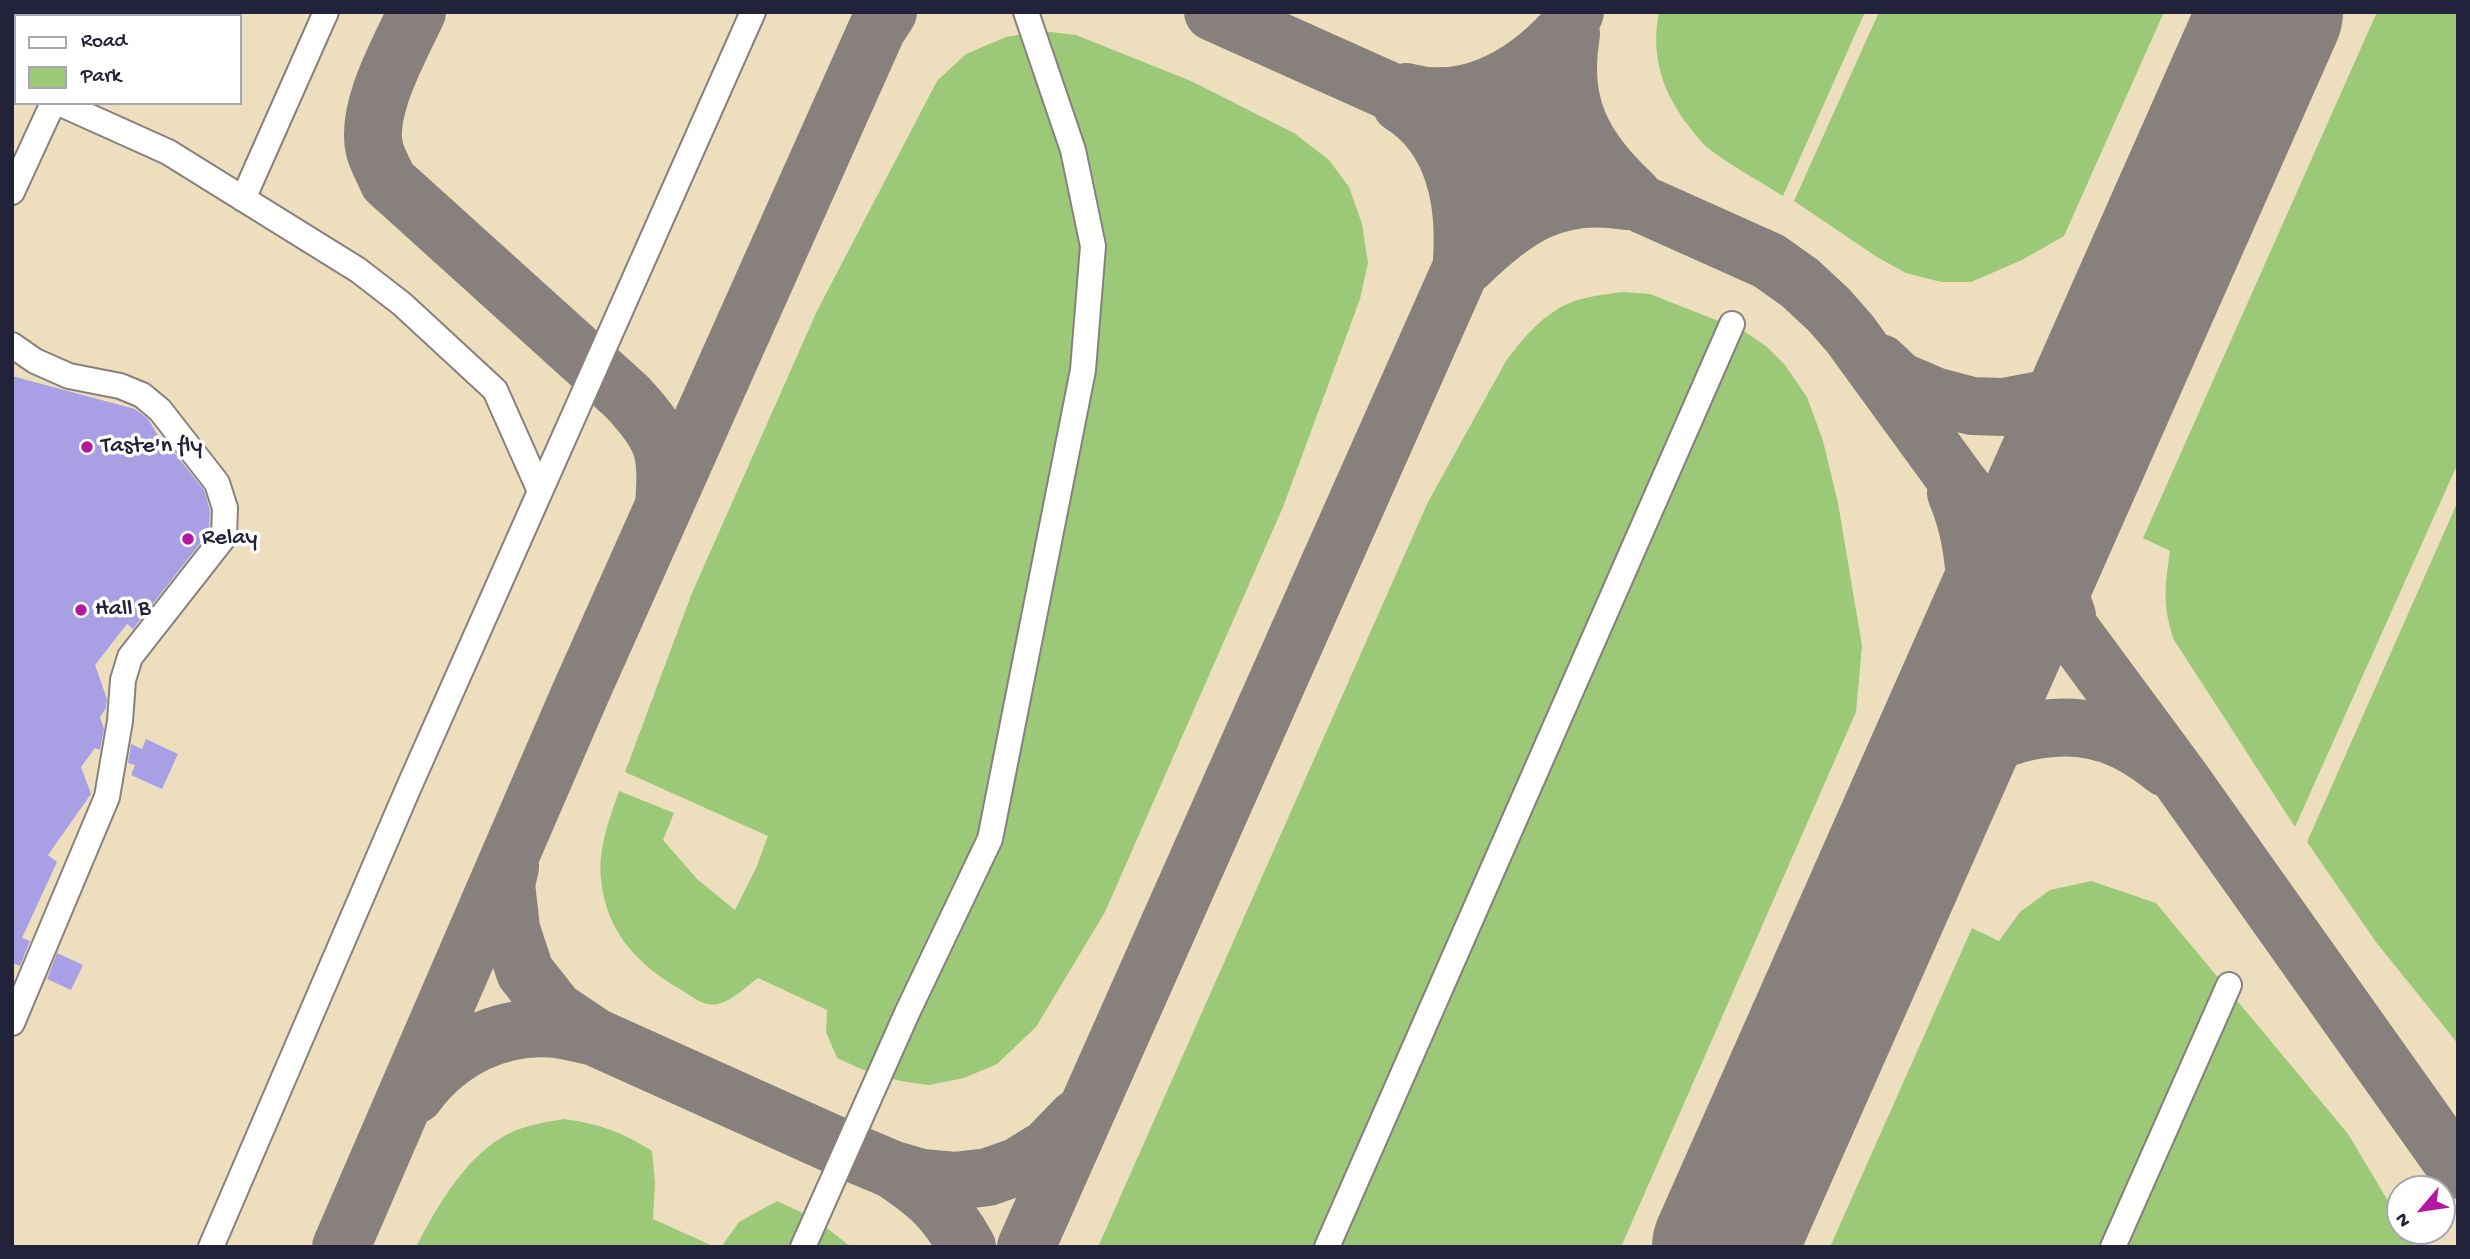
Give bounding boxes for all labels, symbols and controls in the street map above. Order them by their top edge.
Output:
legend [14,14,242,105]
text: Road [81,30,127,55]
text: Park [81,65,121,90]
place label: Taste'n fly [101,433,202,461]
marker: Taste'n fly [79,439,95,455]
place label: Relay [202,525,257,553]
marker: Relay [180,531,196,547]
place label: Hall B [95,596,151,624]
marker: Hall B [73,602,89,618]
north arrow [2386,1175,2456,1245]
text: N [2391,1208,2417,1230]

